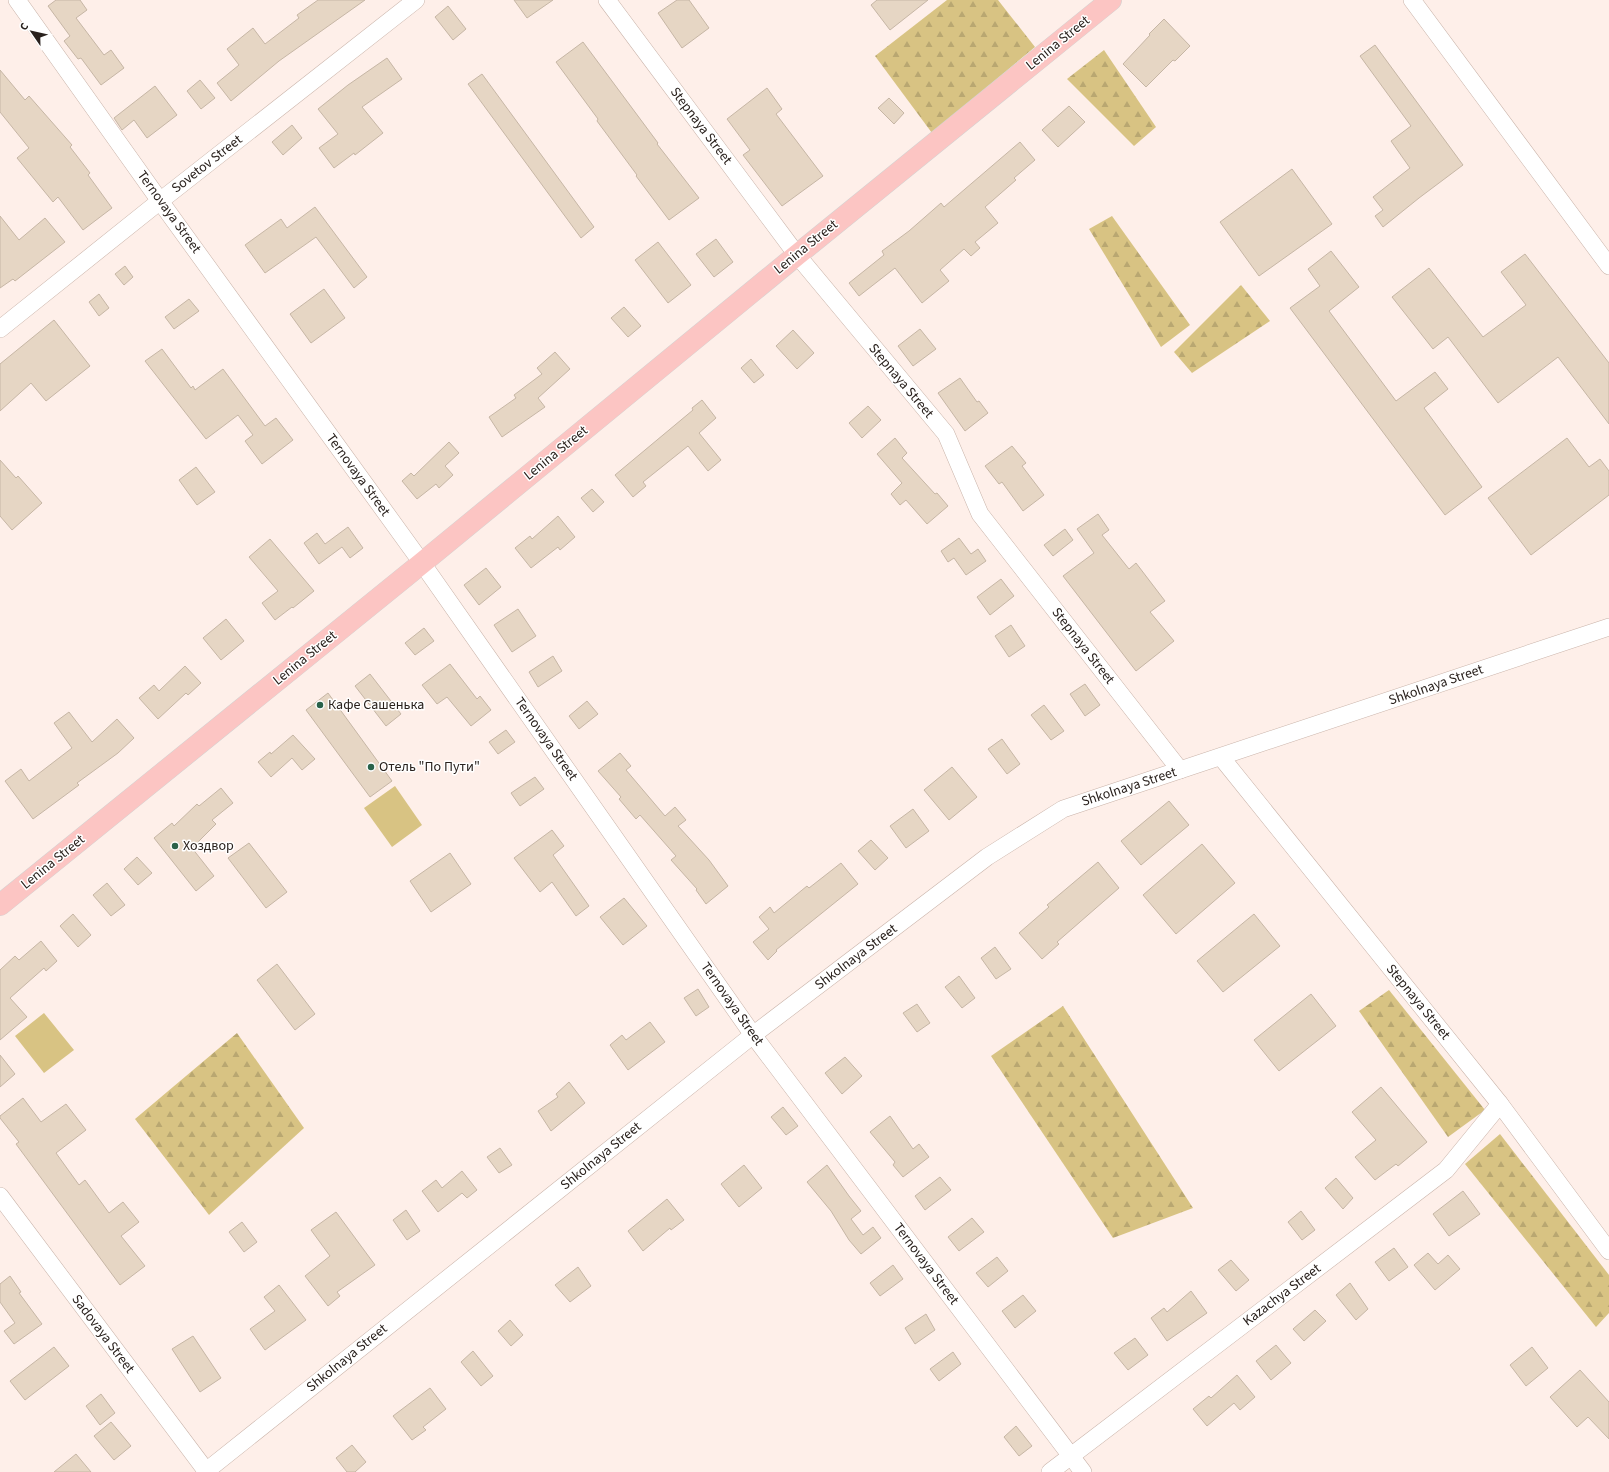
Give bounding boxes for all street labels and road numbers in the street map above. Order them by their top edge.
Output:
street label: Lenina Street [1022,11,1095,75]
street label: Stepnaya Street [665,83,737,169]
street label: Sovetov Street [167,130,247,198]
street label: Ternovaya Street [132,166,206,258]
street label: Lenina Street [770,215,843,279]
street label: Stepnaya Street [864,339,938,423]
street label: Lenina Street [520,421,593,485]
street label: Ternovaya Street [321,429,395,521]
street label: Stepnaya Street [1047,603,1119,689]
street label: Lenina Street [269,626,342,690]
street label: Shkolnaya Street [1386,659,1486,711]
street label: Ternovaya Street [510,693,582,785]
street label: Shkolnaya Street [1079,762,1179,812]
street label: Lenina Street [17,830,90,894]
street label: Shkolnaya Street [811,919,902,995]
street label: Ternovaya Street [696,958,768,1050]
street label: Stepnaya Street [1381,960,1455,1044]
street label: Shkolnaya Street [556,1117,646,1195]
street label: Ternovaya Street [889,1219,964,1309]
street label: Kazachya Street [1239,1259,1325,1331]
street label: Sadovaya Street [67,1290,140,1378]
street label: Shkolnaya Street [302,1319,392,1397]

